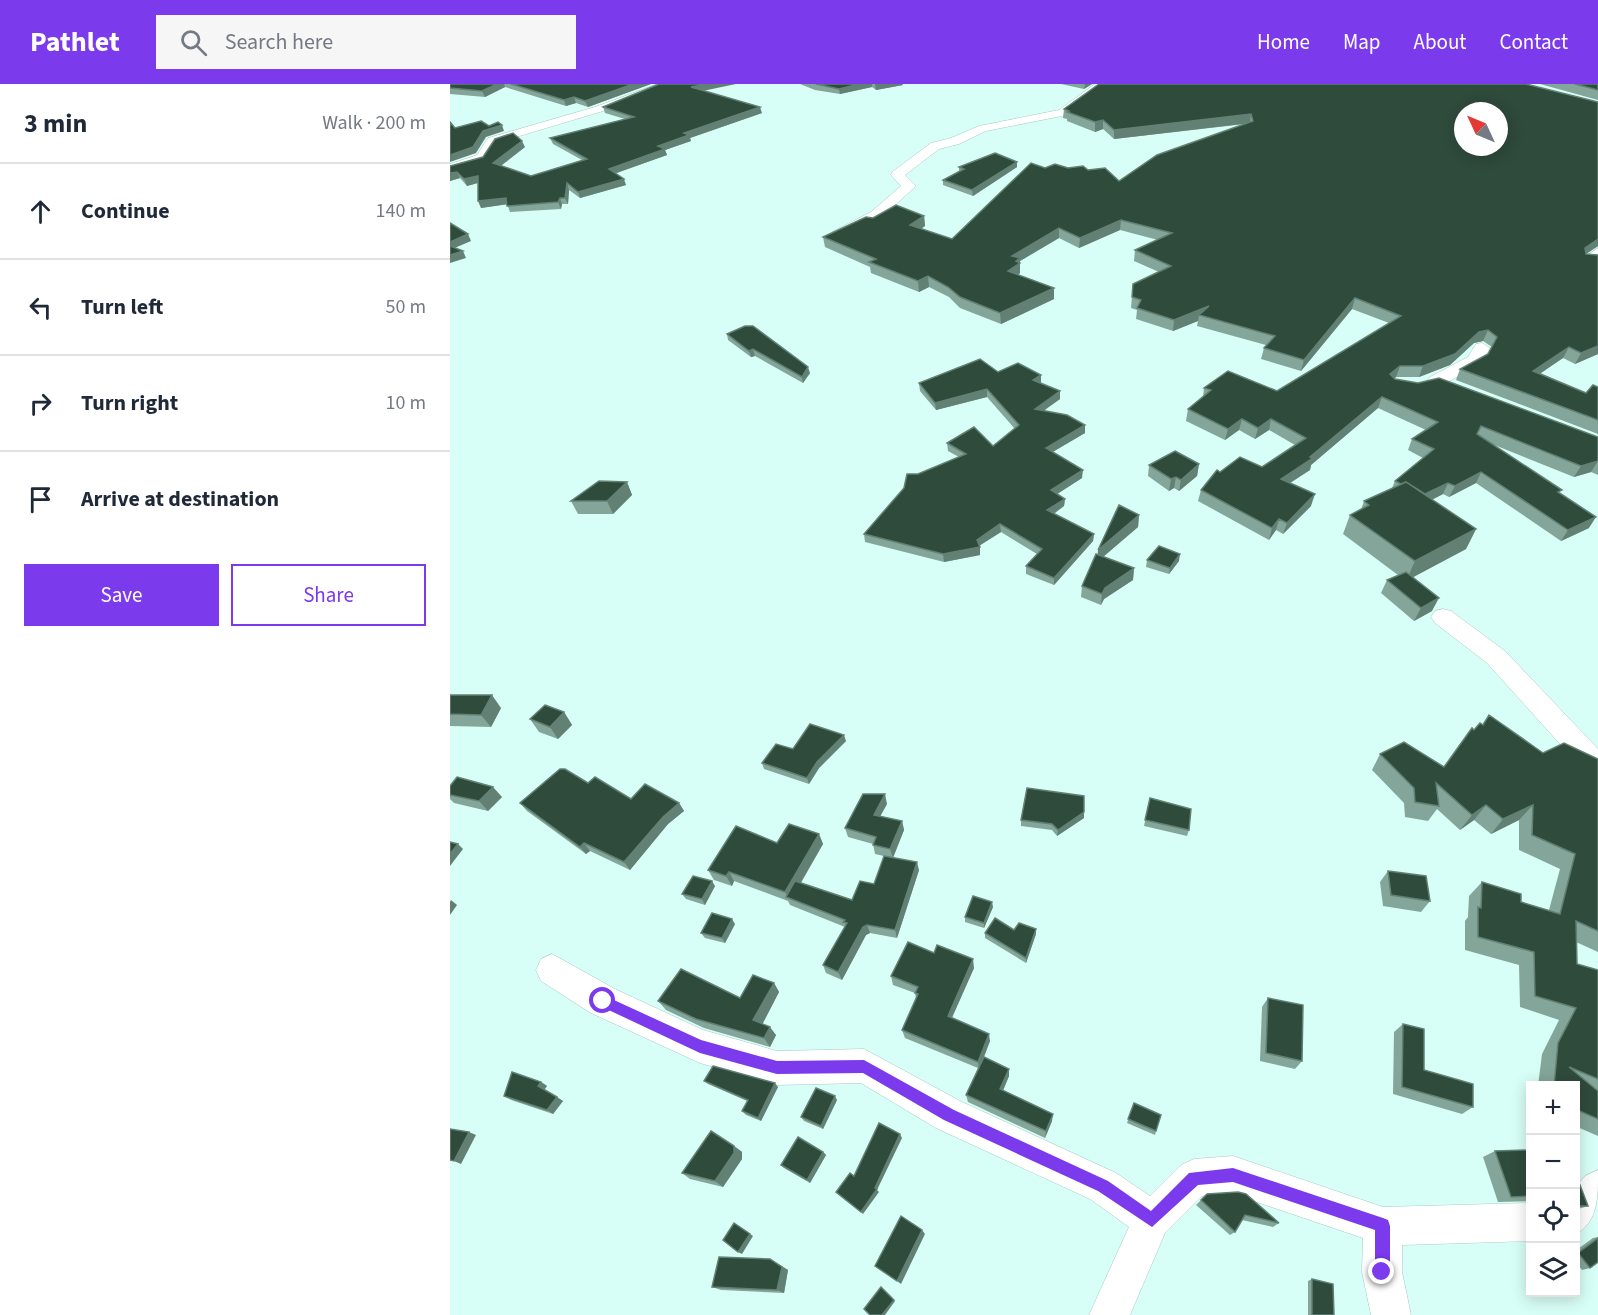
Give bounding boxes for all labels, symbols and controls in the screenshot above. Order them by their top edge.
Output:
search box [156,15,576,69]
text: Pathlet [30,22,120,62]
icon: search [177,26,210,59]
text: Search here [225,26,333,58]
text: Home [1257,27,1310,57]
text: Map [1343,27,1381,57]
text: About [1414,27,1466,57]
text: Contact [1499,27,1568,57]
north arrow [1454,102,1508,156]
text: 3 min [24,105,87,142]
text: Walk · 200 m [322,109,426,137]
icon: ahead [24,195,57,228]
text: Continue [81,195,170,227]
text: 140 m [376,197,426,225]
icon: left [24,291,57,324]
text: Turn left [81,291,163,323]
text: 50 m [386,293,426,321]
icon: right [24,387,57,420]
text: Turn right [81,387,178,419]
text: 10 m [386,389,426,417]
icon: arrive [24,483,57,516]
text: Arrive at destination [81,483,279,515]
button: Save [24,564,219,626]
button: Share [231,564,426,626]
route start [589,987,615,1013]
map controls [1526,1081,1580,1297]
button: + [1526,1081,1580,1135]
button: − [1526,1135,1580,1189]
button: locate [1526,1189,1580,1243]
button: layers [1526,1243,1580,1297]
route end [1368,1258,1394,1284]

